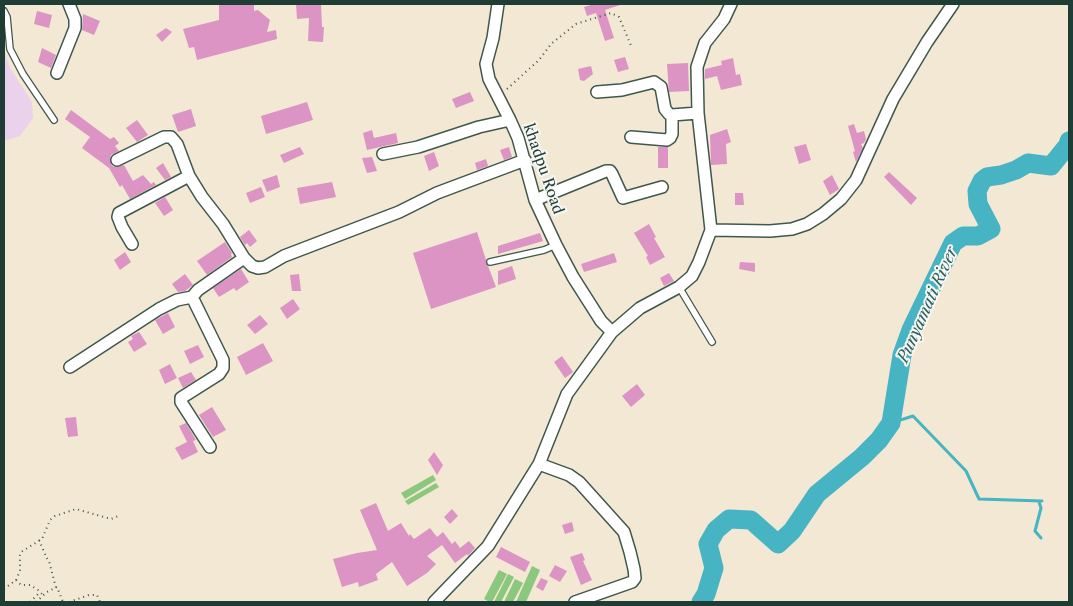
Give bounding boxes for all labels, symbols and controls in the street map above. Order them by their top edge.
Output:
street label: khadpu Road [519,121,567,217]
water label: Punyamati River [894,244,962,366]

